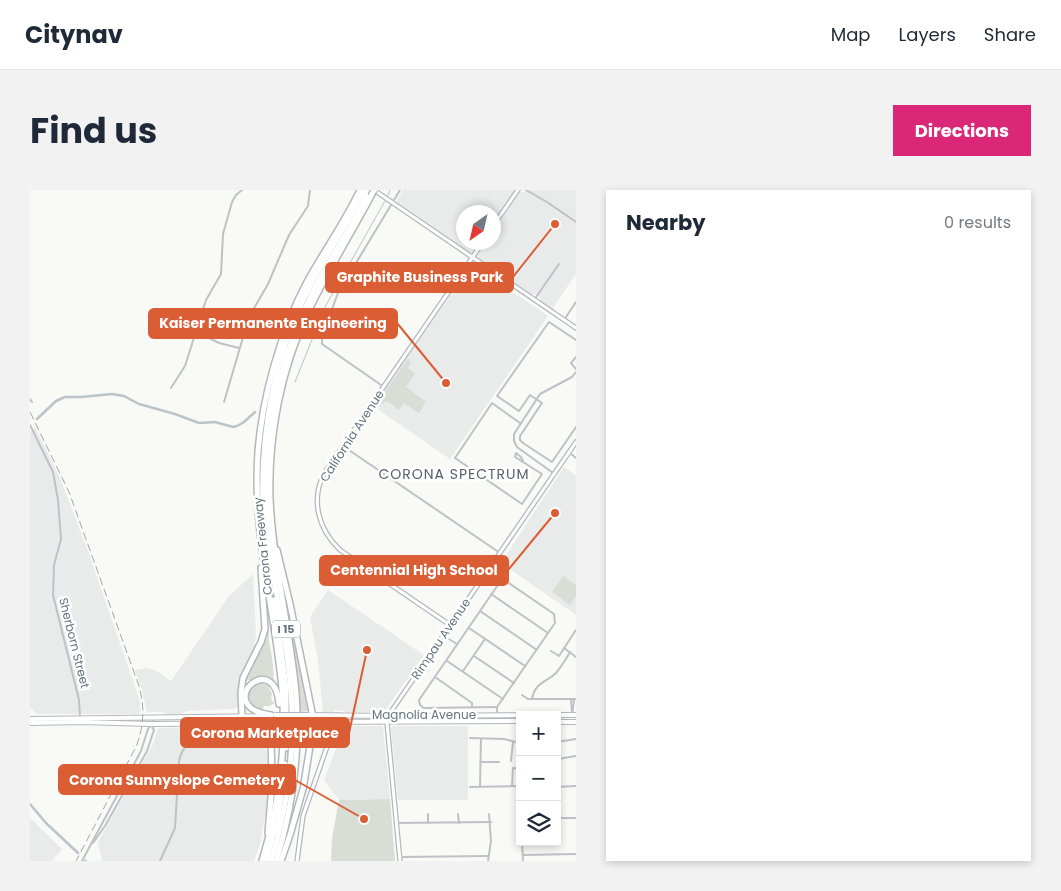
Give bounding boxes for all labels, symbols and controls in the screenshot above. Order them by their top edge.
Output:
text: Citynav [25,18,123,51]
text: Map [831,22,871,47]
text: Layers [899,22,956,47]
text: Share [984,22,1036,47]
button: Directions [893,105,1031,156]
text: Find us [30,106,157,155]
north arrow [456,205,501,250]
text: Nearby [626,208,706,237]
text: 0 results [944,211,1011,234]
callout: Graphite Business Park [326,263,513,292]
text: Graphite Business Park [337,267,504,287]
callout: Kaiser Permanente Engineering [149,309,397,338]
text: Kaiser Permanente Engineering [159,313,387,333]
street label: California Avenue [315,386,388,485]
district label: CORONA SPECTRUM [378,464,530,484]
street label: Corona Freeway [249,496,276,596]
callout: Centennial High School [320,556,508,585]
text: Centennial High School [330,560,498,580]
street label: Rimpau Avenue [407,595,474,683]
street label: Sherborn Street [55,596,94,690]
road number: I 15 [272,620,300,638]
street label: Magnolia Avenue [372,706,476,723]
map controls [516,711,561,846]
button: + [516,711,561,756]
callout: Corona Marketplace [181,718,349,747]
text: Corona Marketplace [191,723,339,743]
button: − [516,756,561,801]
callout: Corona Sunnyslope Cemetery [59,765,295,794]
text: Corona Sunnyslope Cemetery [69,770,285,790]
button: layers [516,801,561,846]

